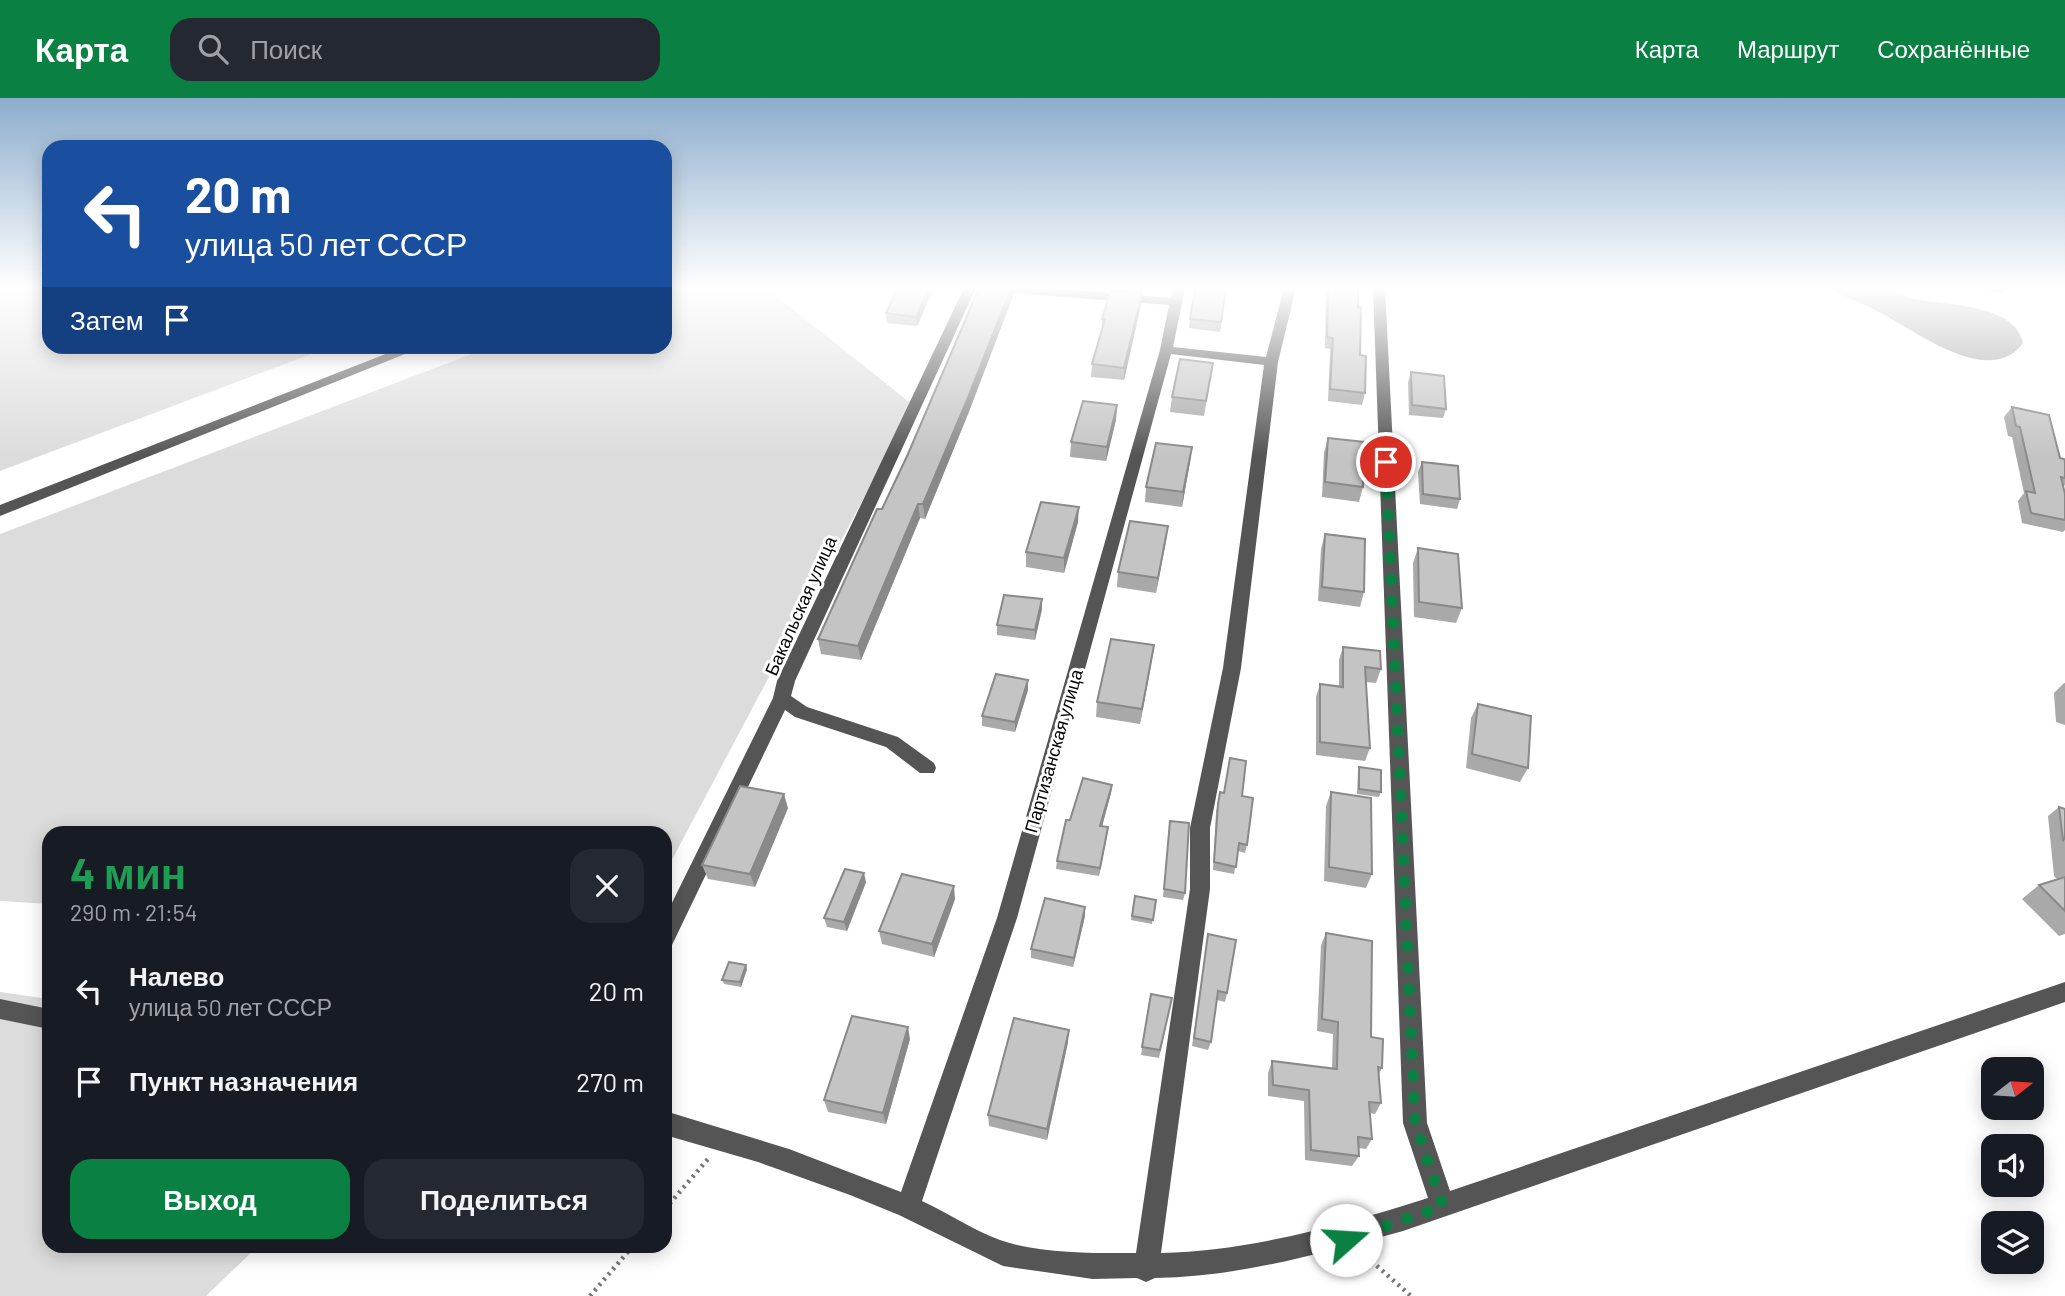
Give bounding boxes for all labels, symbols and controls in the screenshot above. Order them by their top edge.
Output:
search box [170,18,660,81]
text: Карта [35,29,128,69]
icon: search [194,30,232,68]
text: Поиск [250,33,322,64]
text: Карта [1635,34,1699,63]
text: Маршрут [1737,34,1839,63]
text: Сохранённые [1877,34,2030,63]
text: 20 m [185,164,291,223]
icon: left [70,168,161,259]
text: улица 50 лет СССР [185,224,467,262]
icon: arrive [158,301,196,339]
text: Затем [70,304,144,335]
pin [1356,432,1416,492]
icon: arrive [1367,443,1405,481]
street label: Бакальская улица [760,532,841,679]
street label: Партизанская улица [1019,665,1087,835]
text: 4 мин [70,847,186,897]
button: close [570,849,644,923]
text: 290 m · 21:54 [70,898,197,926]
text: Налево [129,960,224,991]
icon: left [70,972,108,1010]
text: 20 m [589,975,644,1006]
text: улица 50 лет СССР [129,993,332,1021]
north arrow [1981,1057,2044,1120]
map controls [1981,1057,2044,1274]
icon: arrive [70,1063,108,1101]
text: Пункт назначения [129,1065,358,1096]
text: 270 m [576,1066,644,1097]
button: sound [1981,1134,2044,1197]
button: Выход [70,1159,350,1239]
button: Поделиться [364,1159,644,1239]
position arrow [1309,1203,1383,1277]
button: layers [1981,1211,2044,1274]

